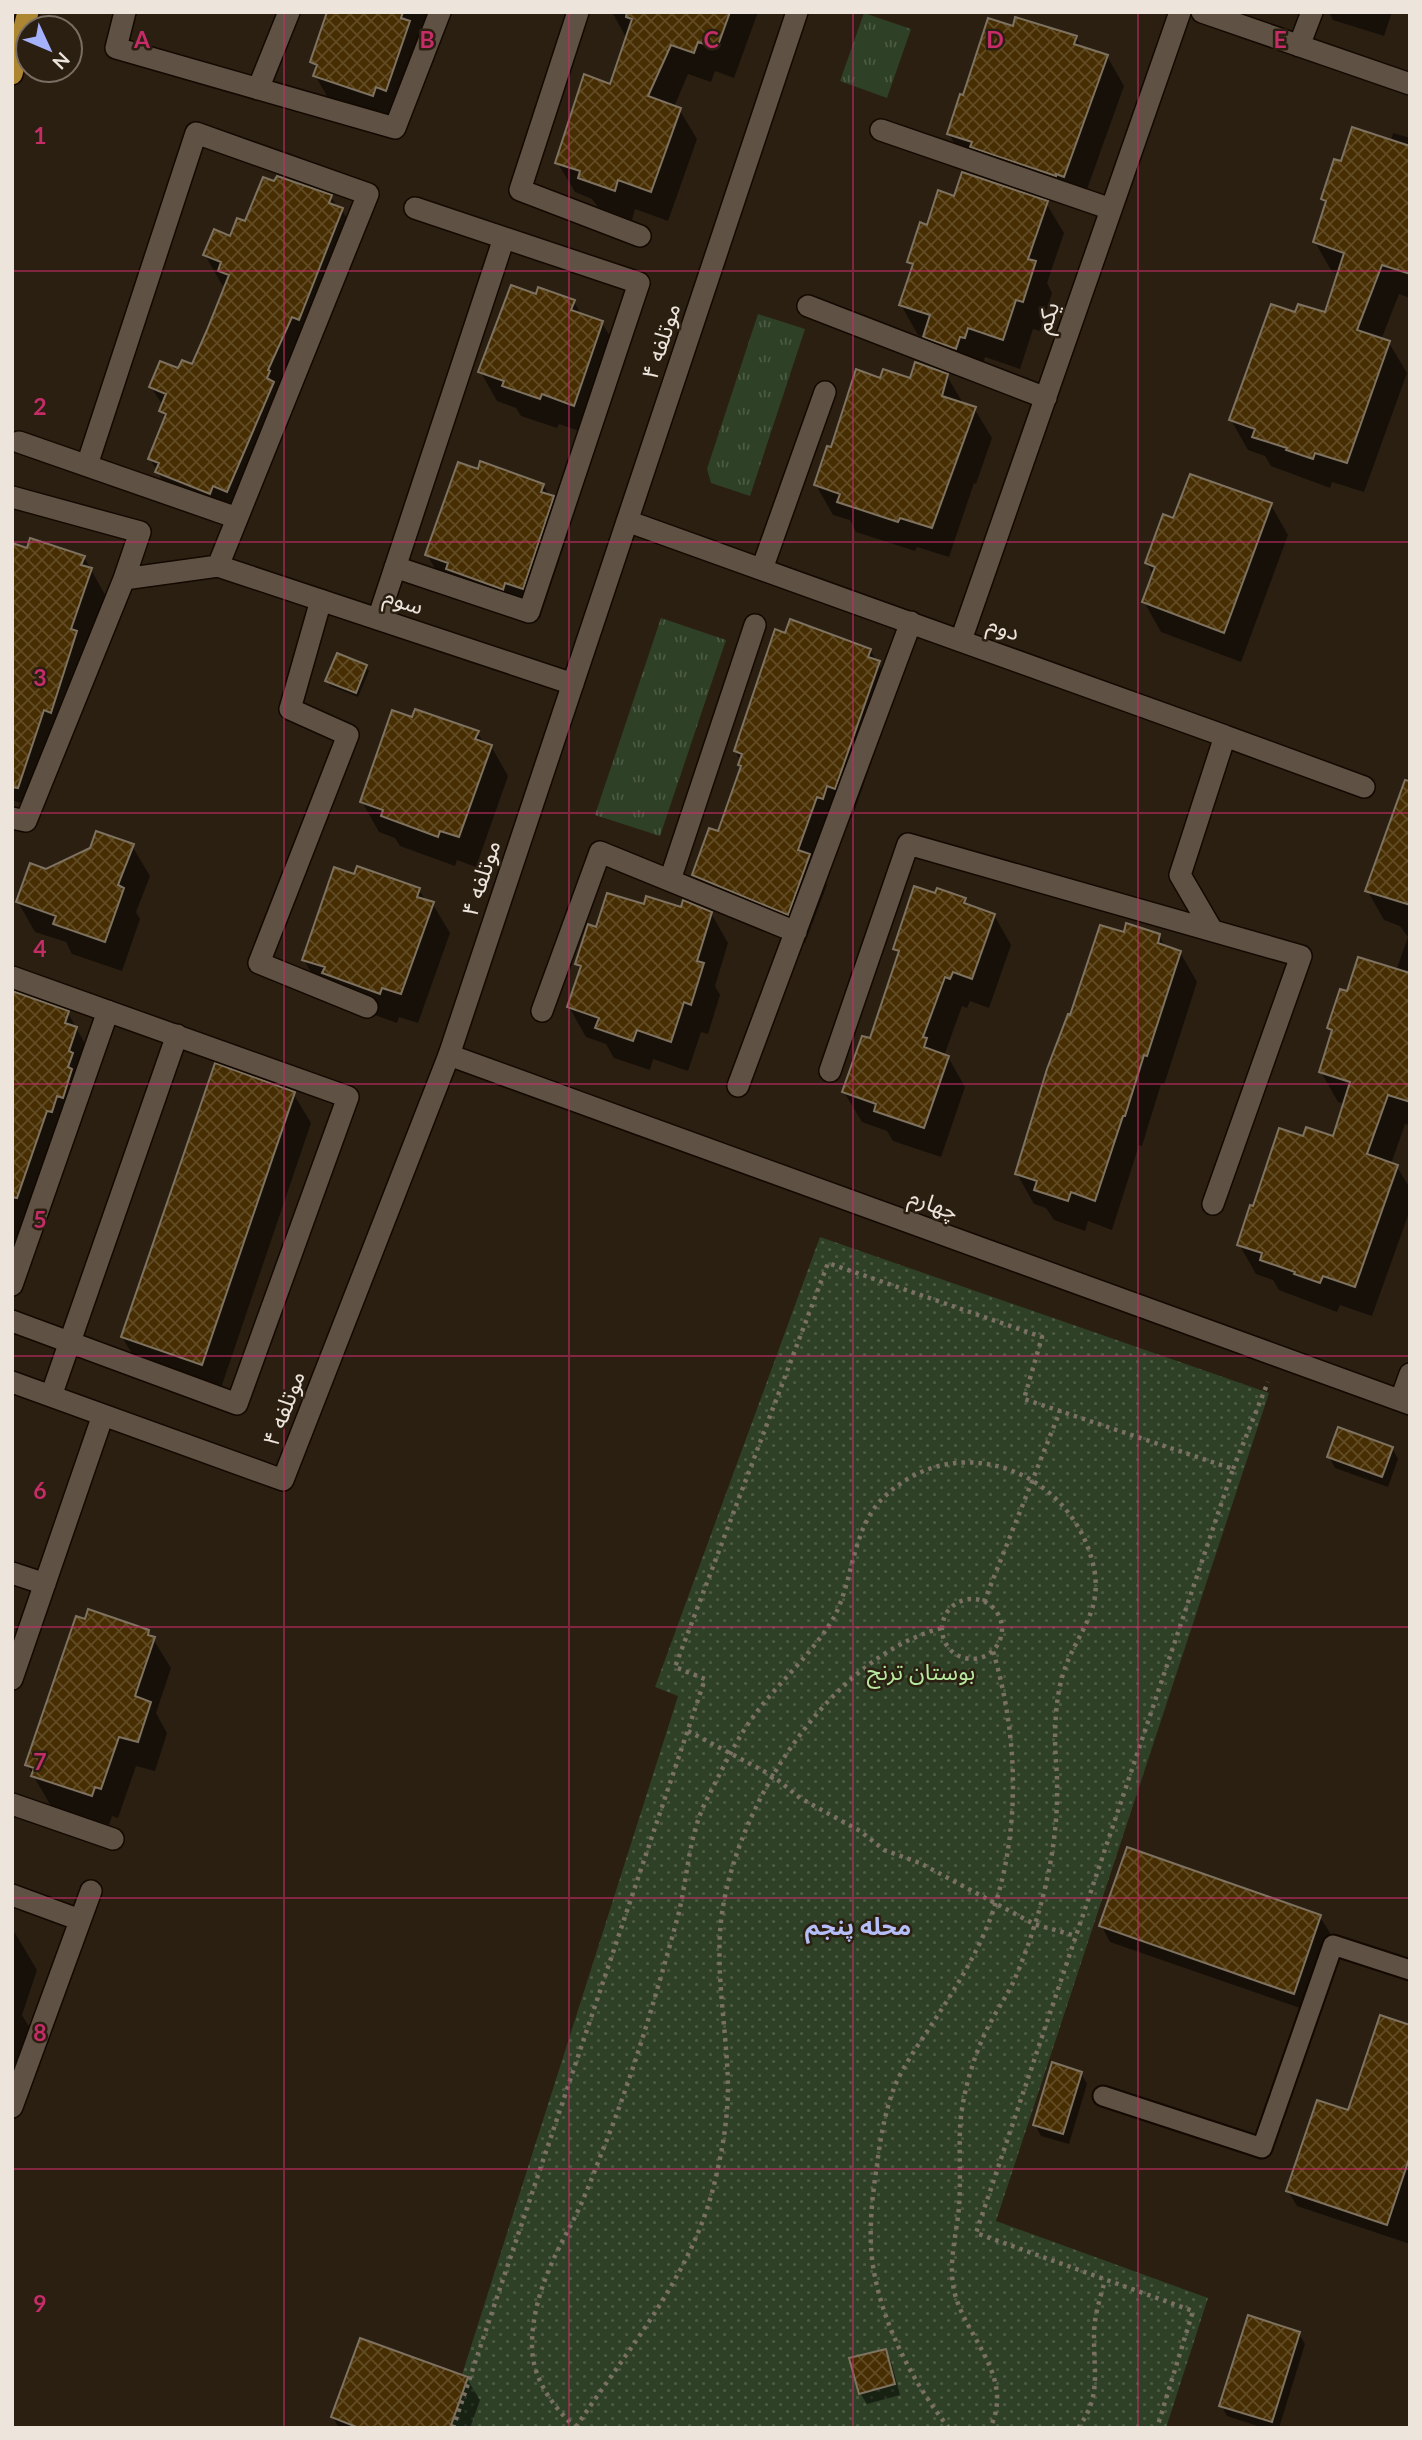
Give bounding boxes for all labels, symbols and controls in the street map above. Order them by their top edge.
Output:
north arrow [14,14,84,84]
text: A [133,25,151,53]
text: B [419,25,435,53]
text: C [703,25,719,53]
text: D [986,25,1004,53]
text: E [1273,25,1287,53]
text: N [48,48,75,74]
text: 1 [33,121,47,149]
street label: یکم [1028,298,1068,338]
street label: موتلفه ۴ [635,299,686,383]
text: 2 [33,392,47,420]
street label: سوم [379,581,427,624]
street label: دوم [982,608,1024,650]
text: 3 [33,663,47,691]
street label: موتلفه ۴ [455,836,506,920]
text: 4 [33,934,47,962]
street label: چهارم [904,1181,963,1230]
text: 5 [33,1205,47,1233]
street label: موتلفه ۴ [256,1366,311,1450]
text: 6 [33,1476,47,1504]
park label: بوستان ترنج [867,1657,975,1689]
text: 7 [33,1747,47,1775]
district label: محله پنجم [805,1911,911,1944]
text: 8 [33,2018,47,2046]
text: 9 [33,2289,47,2317]

